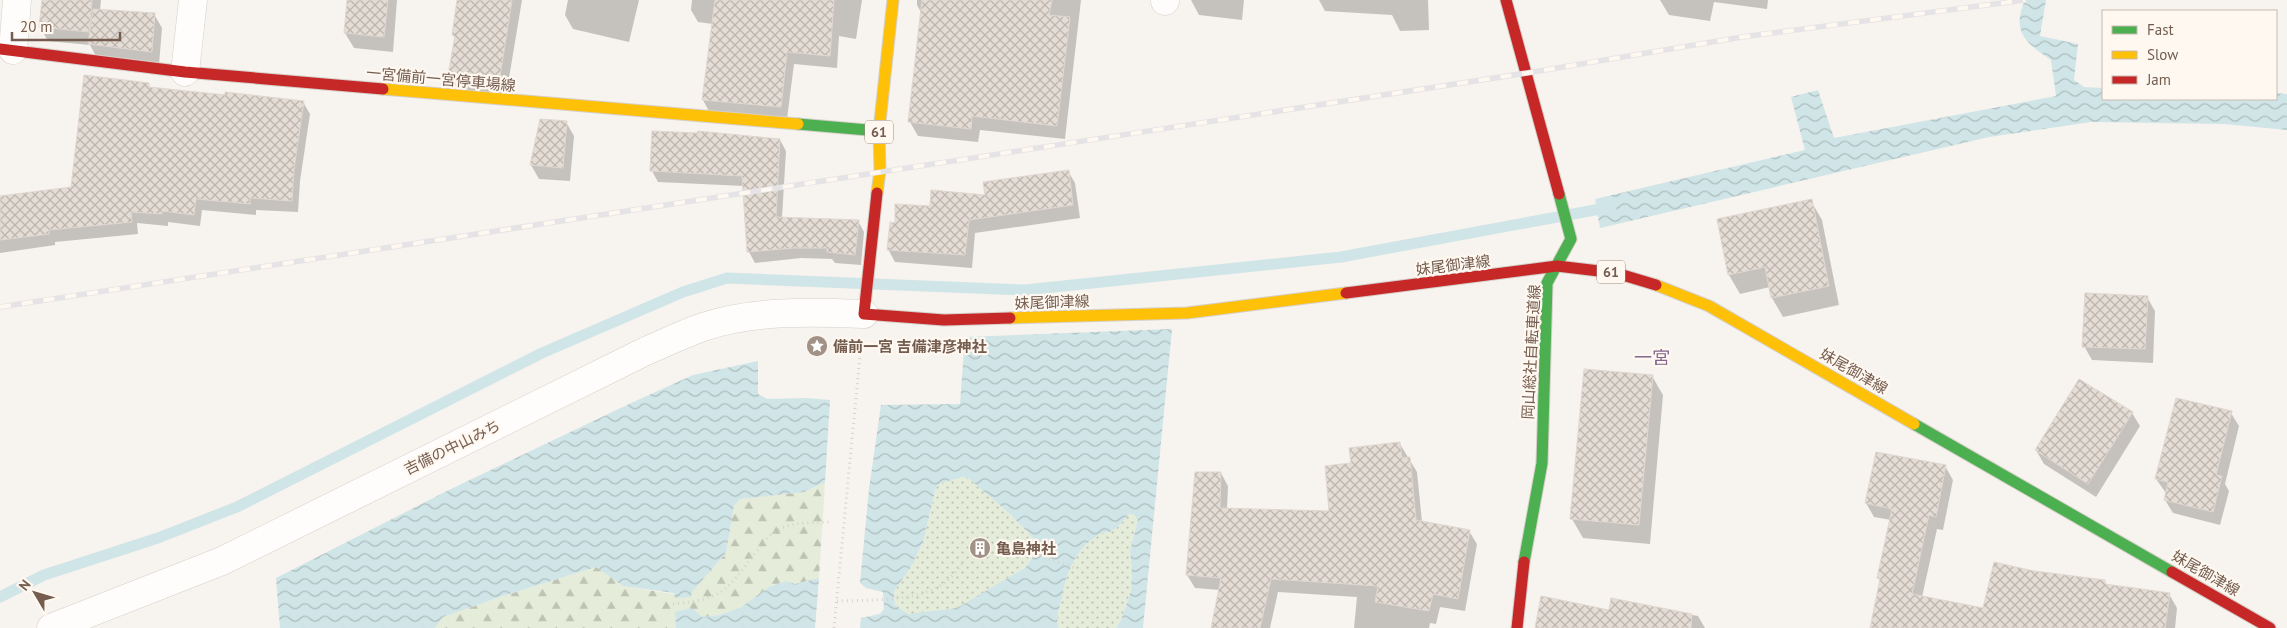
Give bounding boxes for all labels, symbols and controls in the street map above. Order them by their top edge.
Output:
scale bar [12,10,120,42]
legend [2102,10,2277,100]
text: 20 m [20,17,53,36]
text: Fast [2147,20,2174,39]
text: Slow [2147,45,2178,64]
street label: 一宮備前一宮停車場線 [365,63,517,95]
text: Jam [2146,70,2171,89]
road number: 61 [865,120,893,144]
street label: 妹尾御津線 [1415,251,1491,279]
road number: 61 [1597,260,1625,284]
street label: 岡山総社自転車道線 [1518,284,1544,420]
street label: 妹尾御津線 [1014,291,1090,313]
place icon: 備前一宮 吉備津彦神社 [805,334,829,358]
place label: 備前一宮 吉備津彦神社 [833,337,987,356]
street label: 妹尾御津線 [1817,344,1891,398]
district label: 一宮 [1634,346,1670,369]
street label: 吉備の中山みち [401,415,503,479]
building icon: 亀島神社 [968,536,992,560]
place label: 亀島神社 [996,539,1056,558]
street label: 妹尾御津線 [2169,546,2243,600]
north arrow [10,568,60,618]
text: N [15,576,35,594]

